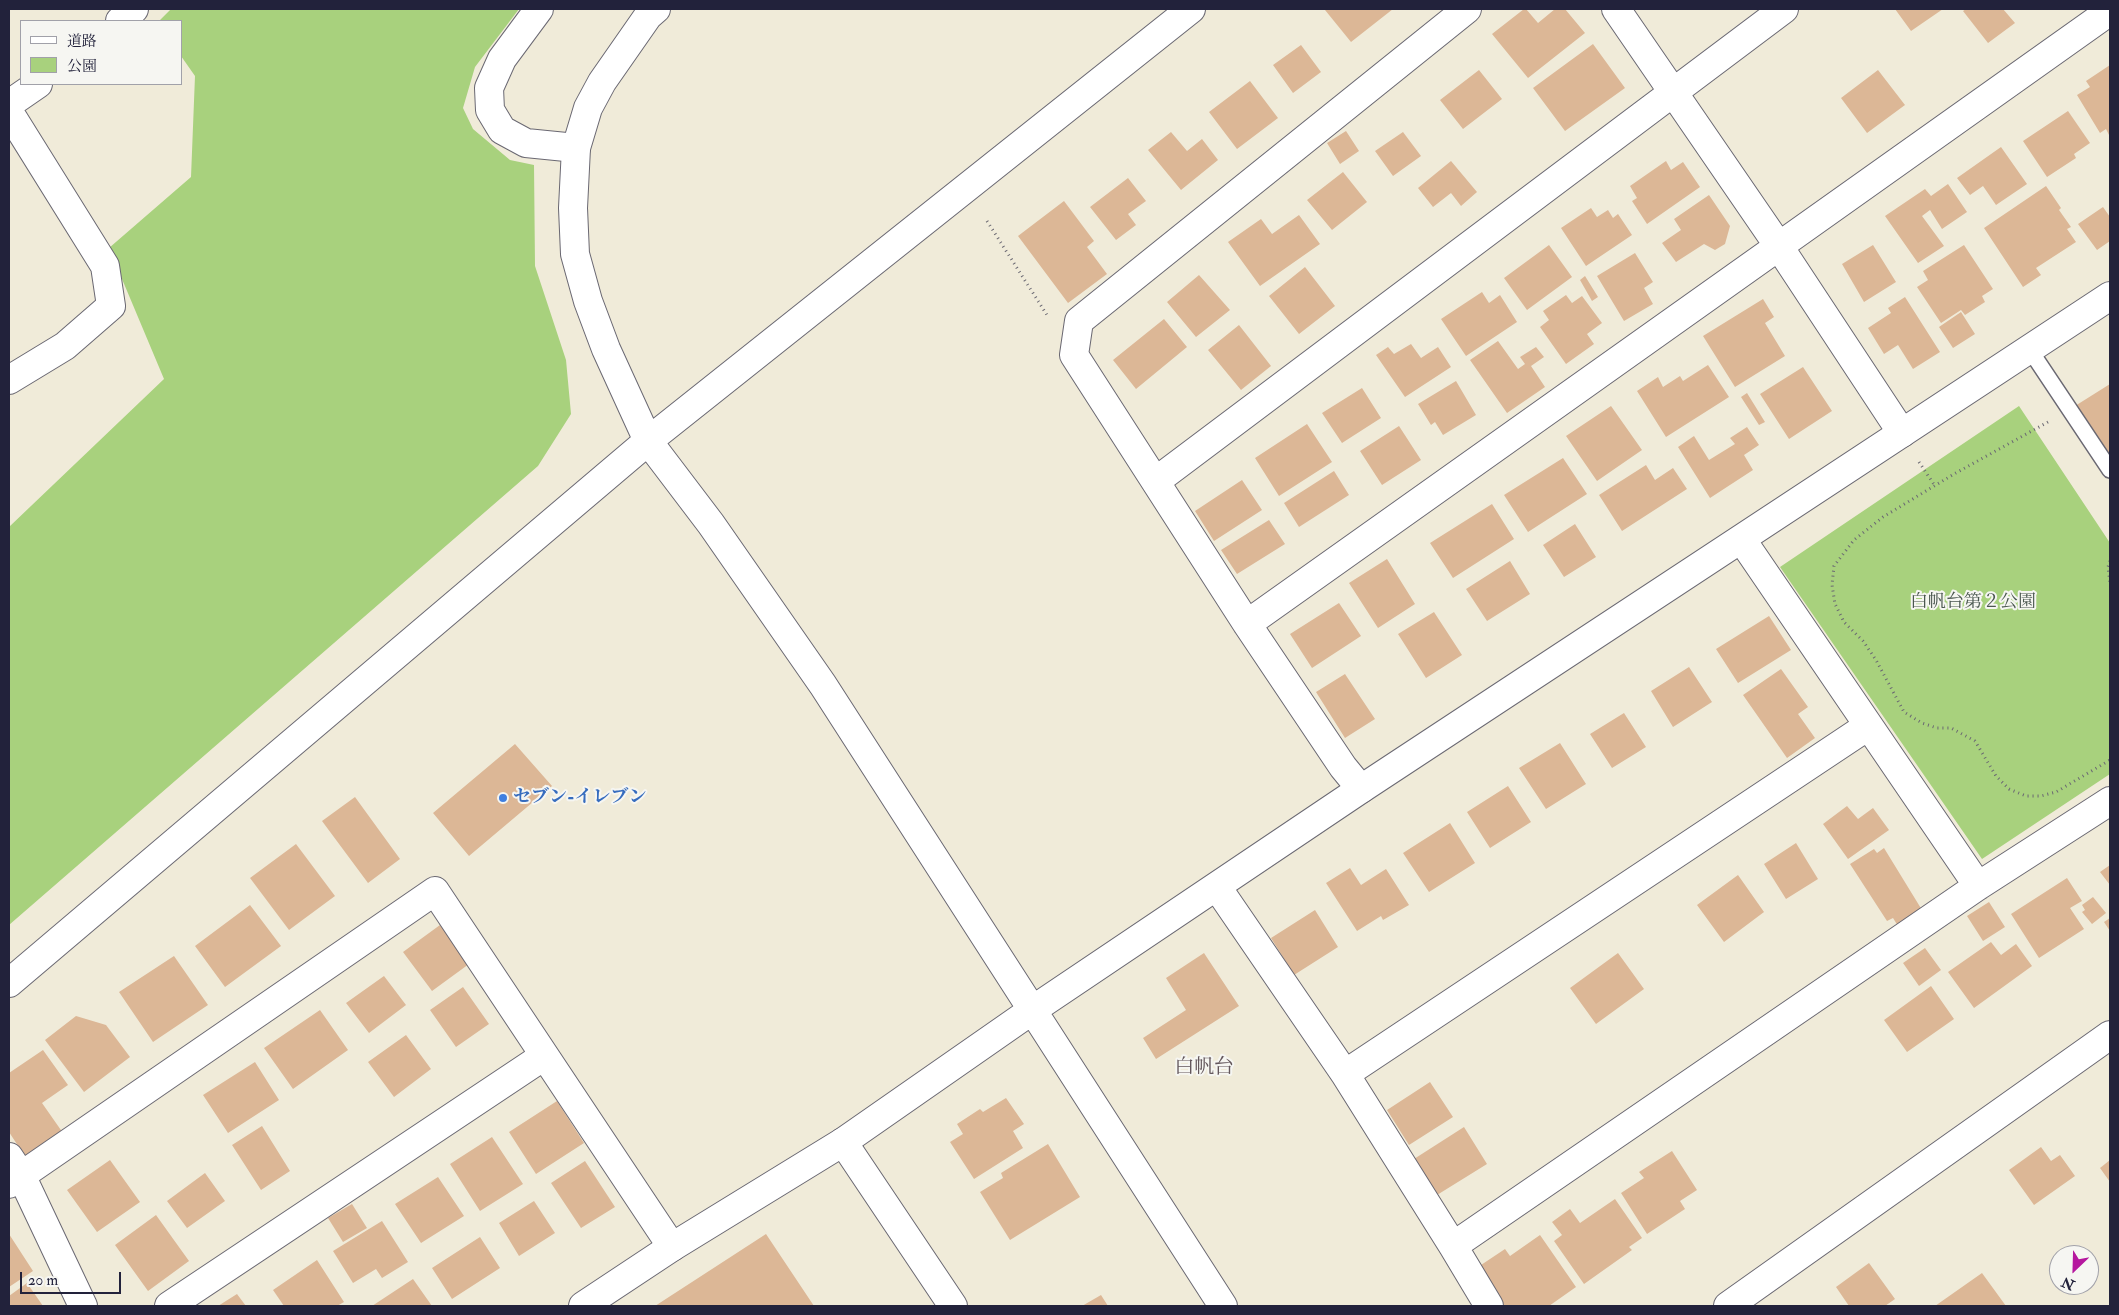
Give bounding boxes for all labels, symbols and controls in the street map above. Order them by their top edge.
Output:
legend [20,20,182,85]
text: 道路 [67,32,97,51]
text: 公園 [67,57,97,76]
park label: 白帆台第２公園 [1910,592,2036,614]
place label: セブン-イレブン [513,787,647,809]
marker: セブン-イレブン [497,792,509,804]
district label: 白帆台 [1174,1057,1234,1081]
north arrow [2049,1245,2099,1295]
scale bar [22,1262,124,1294]
text: 20 m [28,1271,58,1290]
text: N [2059,1273,2077,1294]

